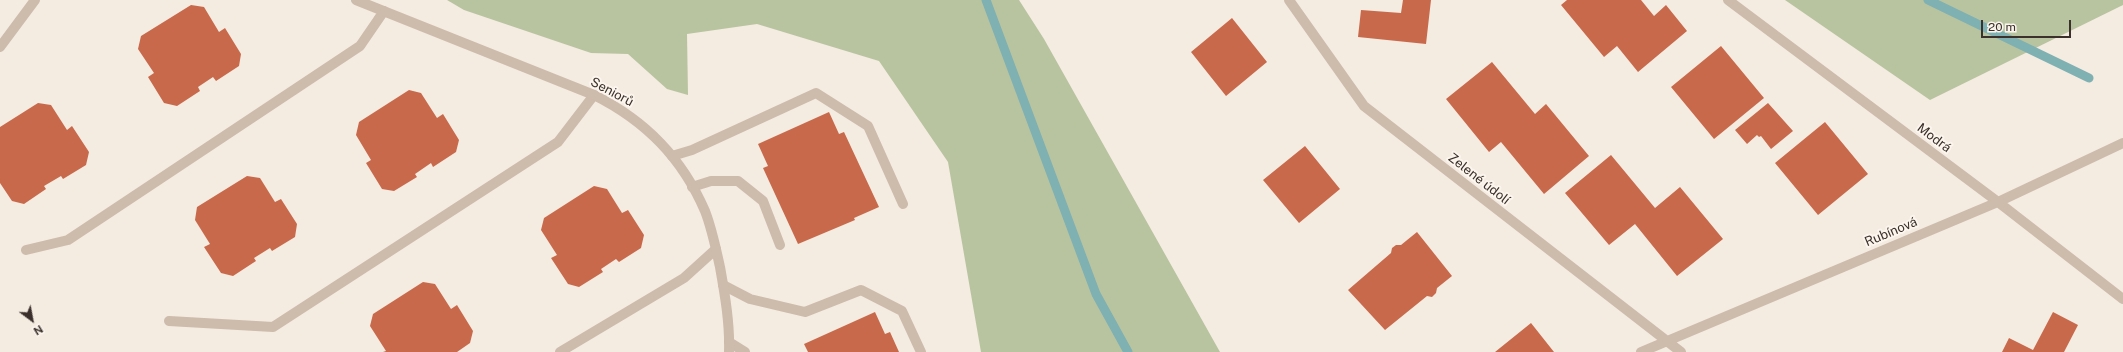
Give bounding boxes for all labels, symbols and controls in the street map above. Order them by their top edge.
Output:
scale bar [1983,12,2073,38]
text: 20 m [1988,20,2016,34]
street label: Seniorů [588,74,636,110]
street label: Modrá [1914,120,1954,156]
street label: Zelené údolí [1445,150,1513,208]
street label: Rubínová [1862,214,1920,250]
north arrow [12,300,52,340]
text: N [32,323,45,338]

